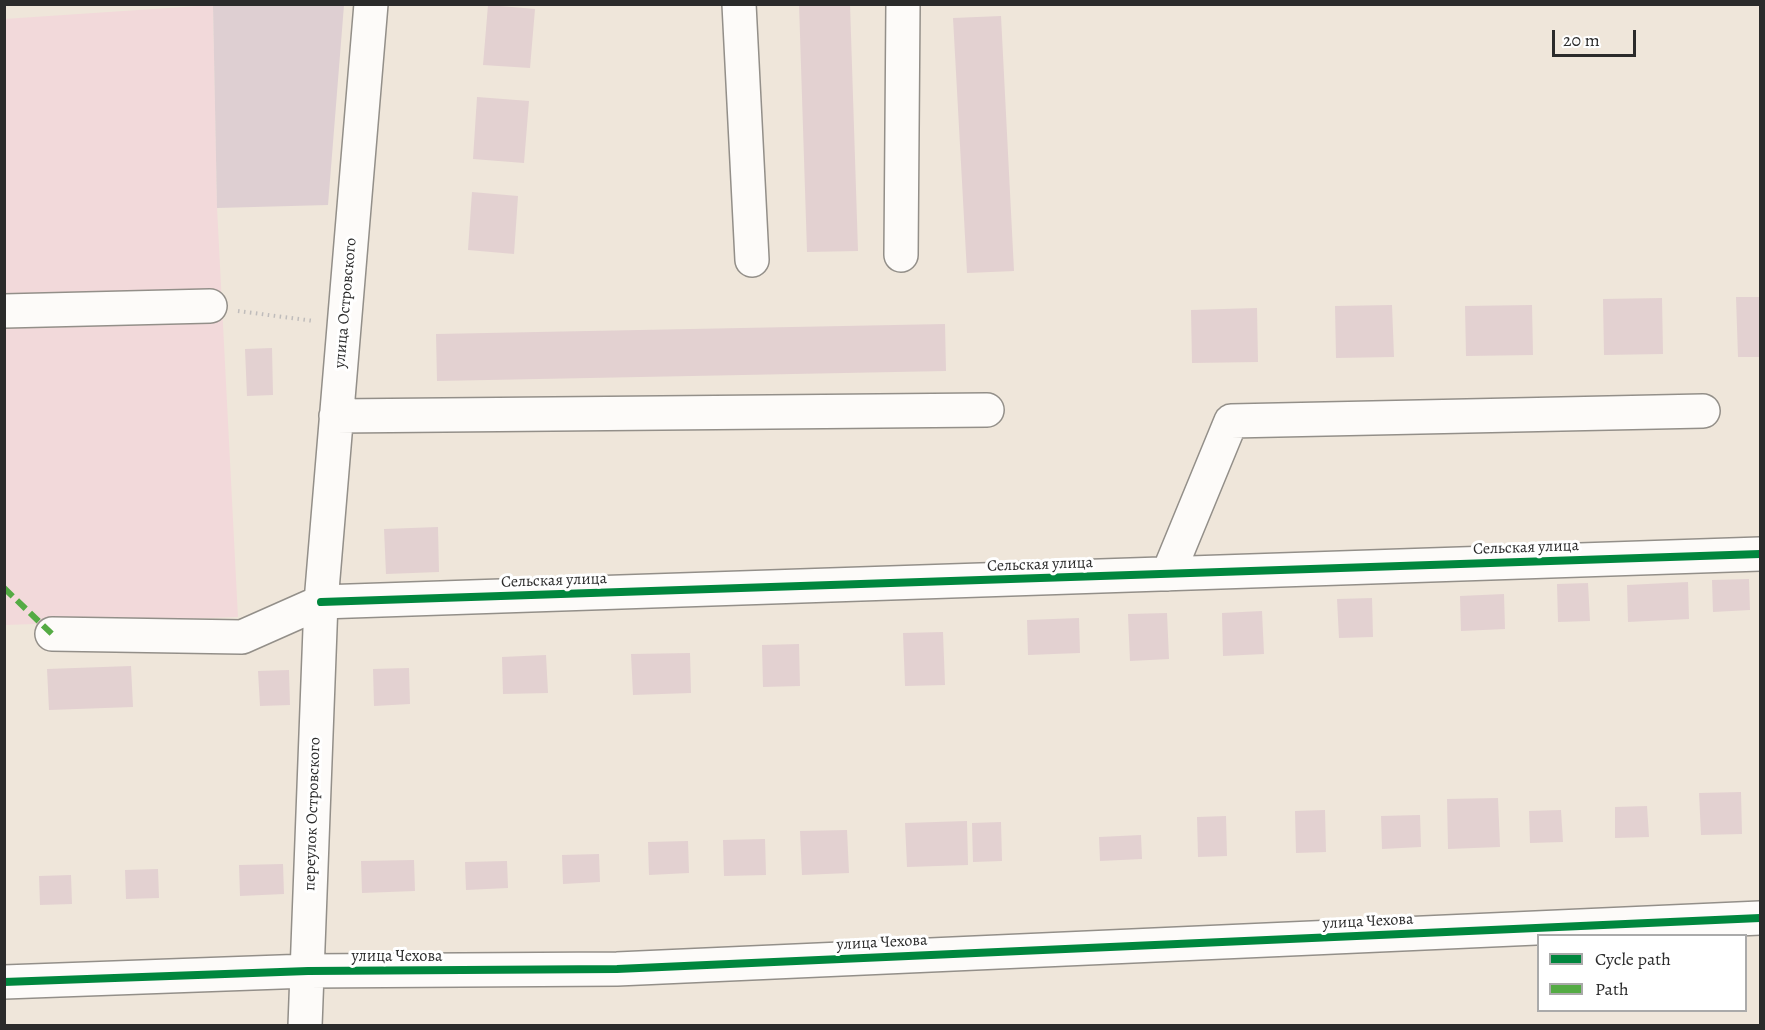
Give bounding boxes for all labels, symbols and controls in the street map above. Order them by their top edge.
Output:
scale bar [1555,18,1639,56]
text: 20 m [1563,28,1600,52]
street label: улица Островского [331,237,361,369]
street label: Сельская улица [1473,537,1579,559]
street label: Сельская улица [987,554,1093,576]
street label: Сельская улица [501,570,607,592]
street label: переулок Островского [301,737,325,891]
street label: улица Чехова [1322,910,1414,934]
street label: улица Чехова [836,931,928,955]
legend [1537,934,1747,1012]
street label: улица Чехова [352,947,442,967]
text: Cycle path [1595,947,1671,971]
text: Path [1595,977,1629,1001]

